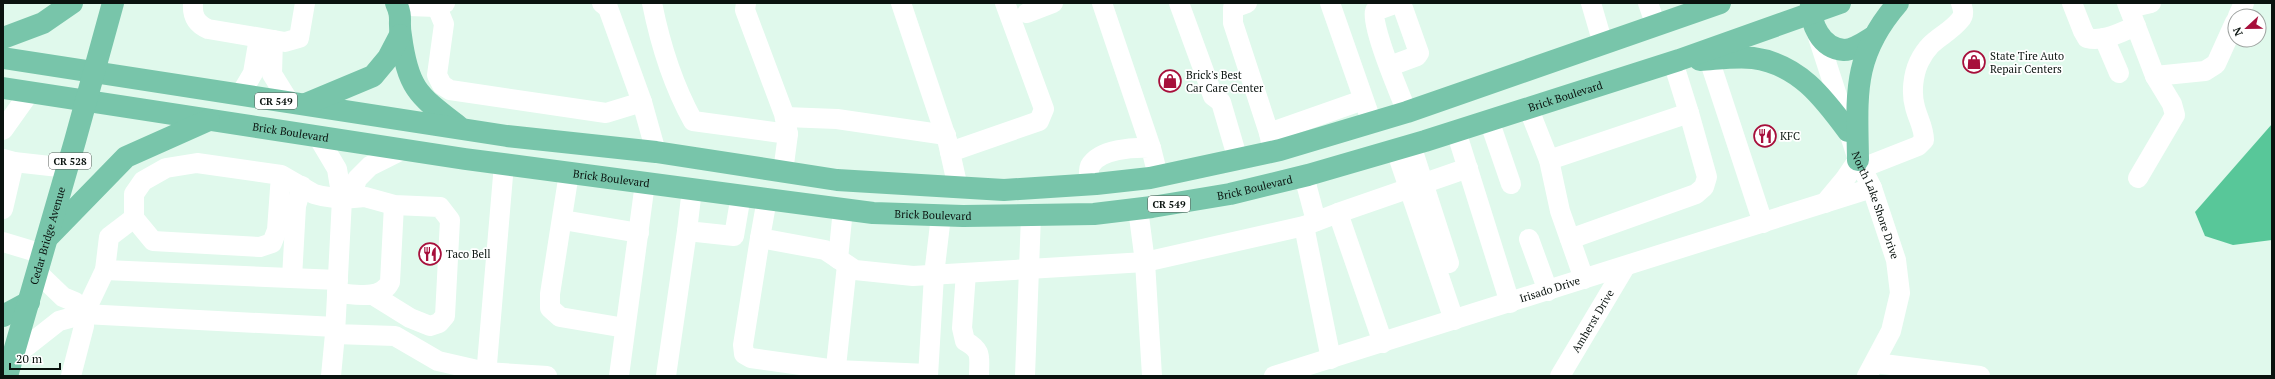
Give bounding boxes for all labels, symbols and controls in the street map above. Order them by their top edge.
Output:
north arrow [2227,8,2267,48]
text: N [2229,25,2246,38]
shop icon: State Tire Auto Repair Centers [1961,49,1987,75]
place label: State Tire Auto Repair Centers [1990,49,2064,76]
shop icon: Brick's Best Car Care Center [1157,68,1183,94]
place label: Brick's Best Car Care Center [1186,68,1264,95]
street label: Brick Boulevard [1526,78,1604,115]
road number: CR 549 [255,93,297,109]
street label: Brick Boulevard [251,119,330,145]
restaurant icon: KFC [1752,123,1778,149]
place label: KFC [1780,129,1800,143]
street label: North Lake Shore Drive [1849,150,1902,261]
road number: CR 528 [49,153,91,169]
street label: Brick Boulevard [572,166,650,190]
street label: Brick Boulevard [1216,172,1294,203]
street label: Cedar Bridge Avenue [27,185,69,286]
road number: CR 549 [1148,196,1190,212]
street label: Brick Boulevard [894,207,972,223]
restaurant icon: Taco Bell [417,241,443,267]
place label: Taco Bell [446,247,491,261]
street label: Irisado Drive [1518,273,1582,305]
street label: Amherst Drive [1569,287,1617,355]
scale bar [10,345,60,371]
text: 20 m [16,351,43,366]

